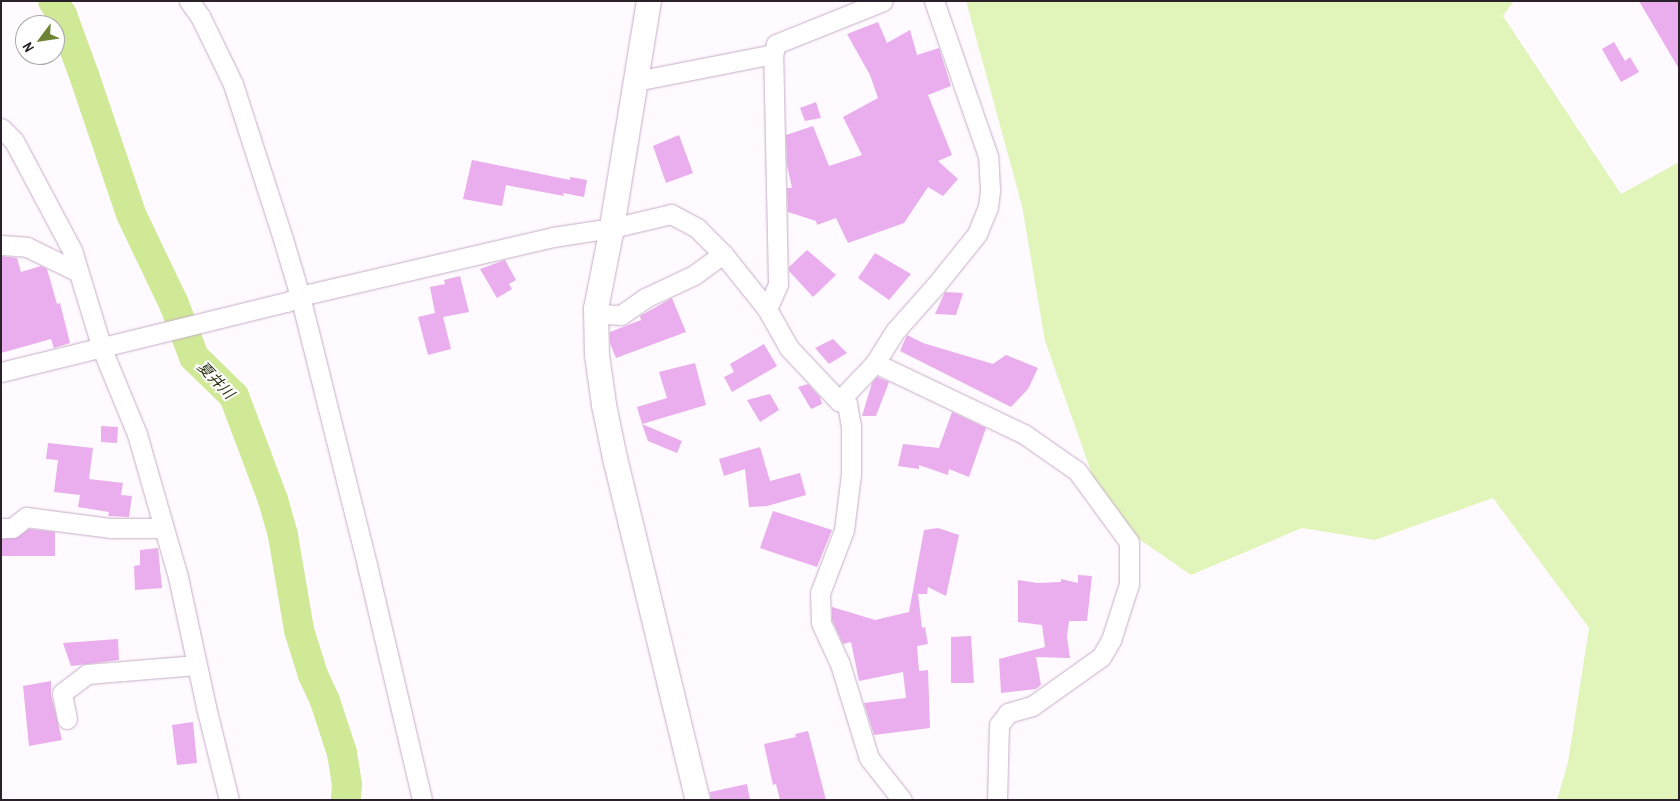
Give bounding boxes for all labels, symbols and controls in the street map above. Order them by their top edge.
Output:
north arrow [15,15,65,65]
text: N [18,39,38,55]
water label: 夏井川 [194,358,238,402]

